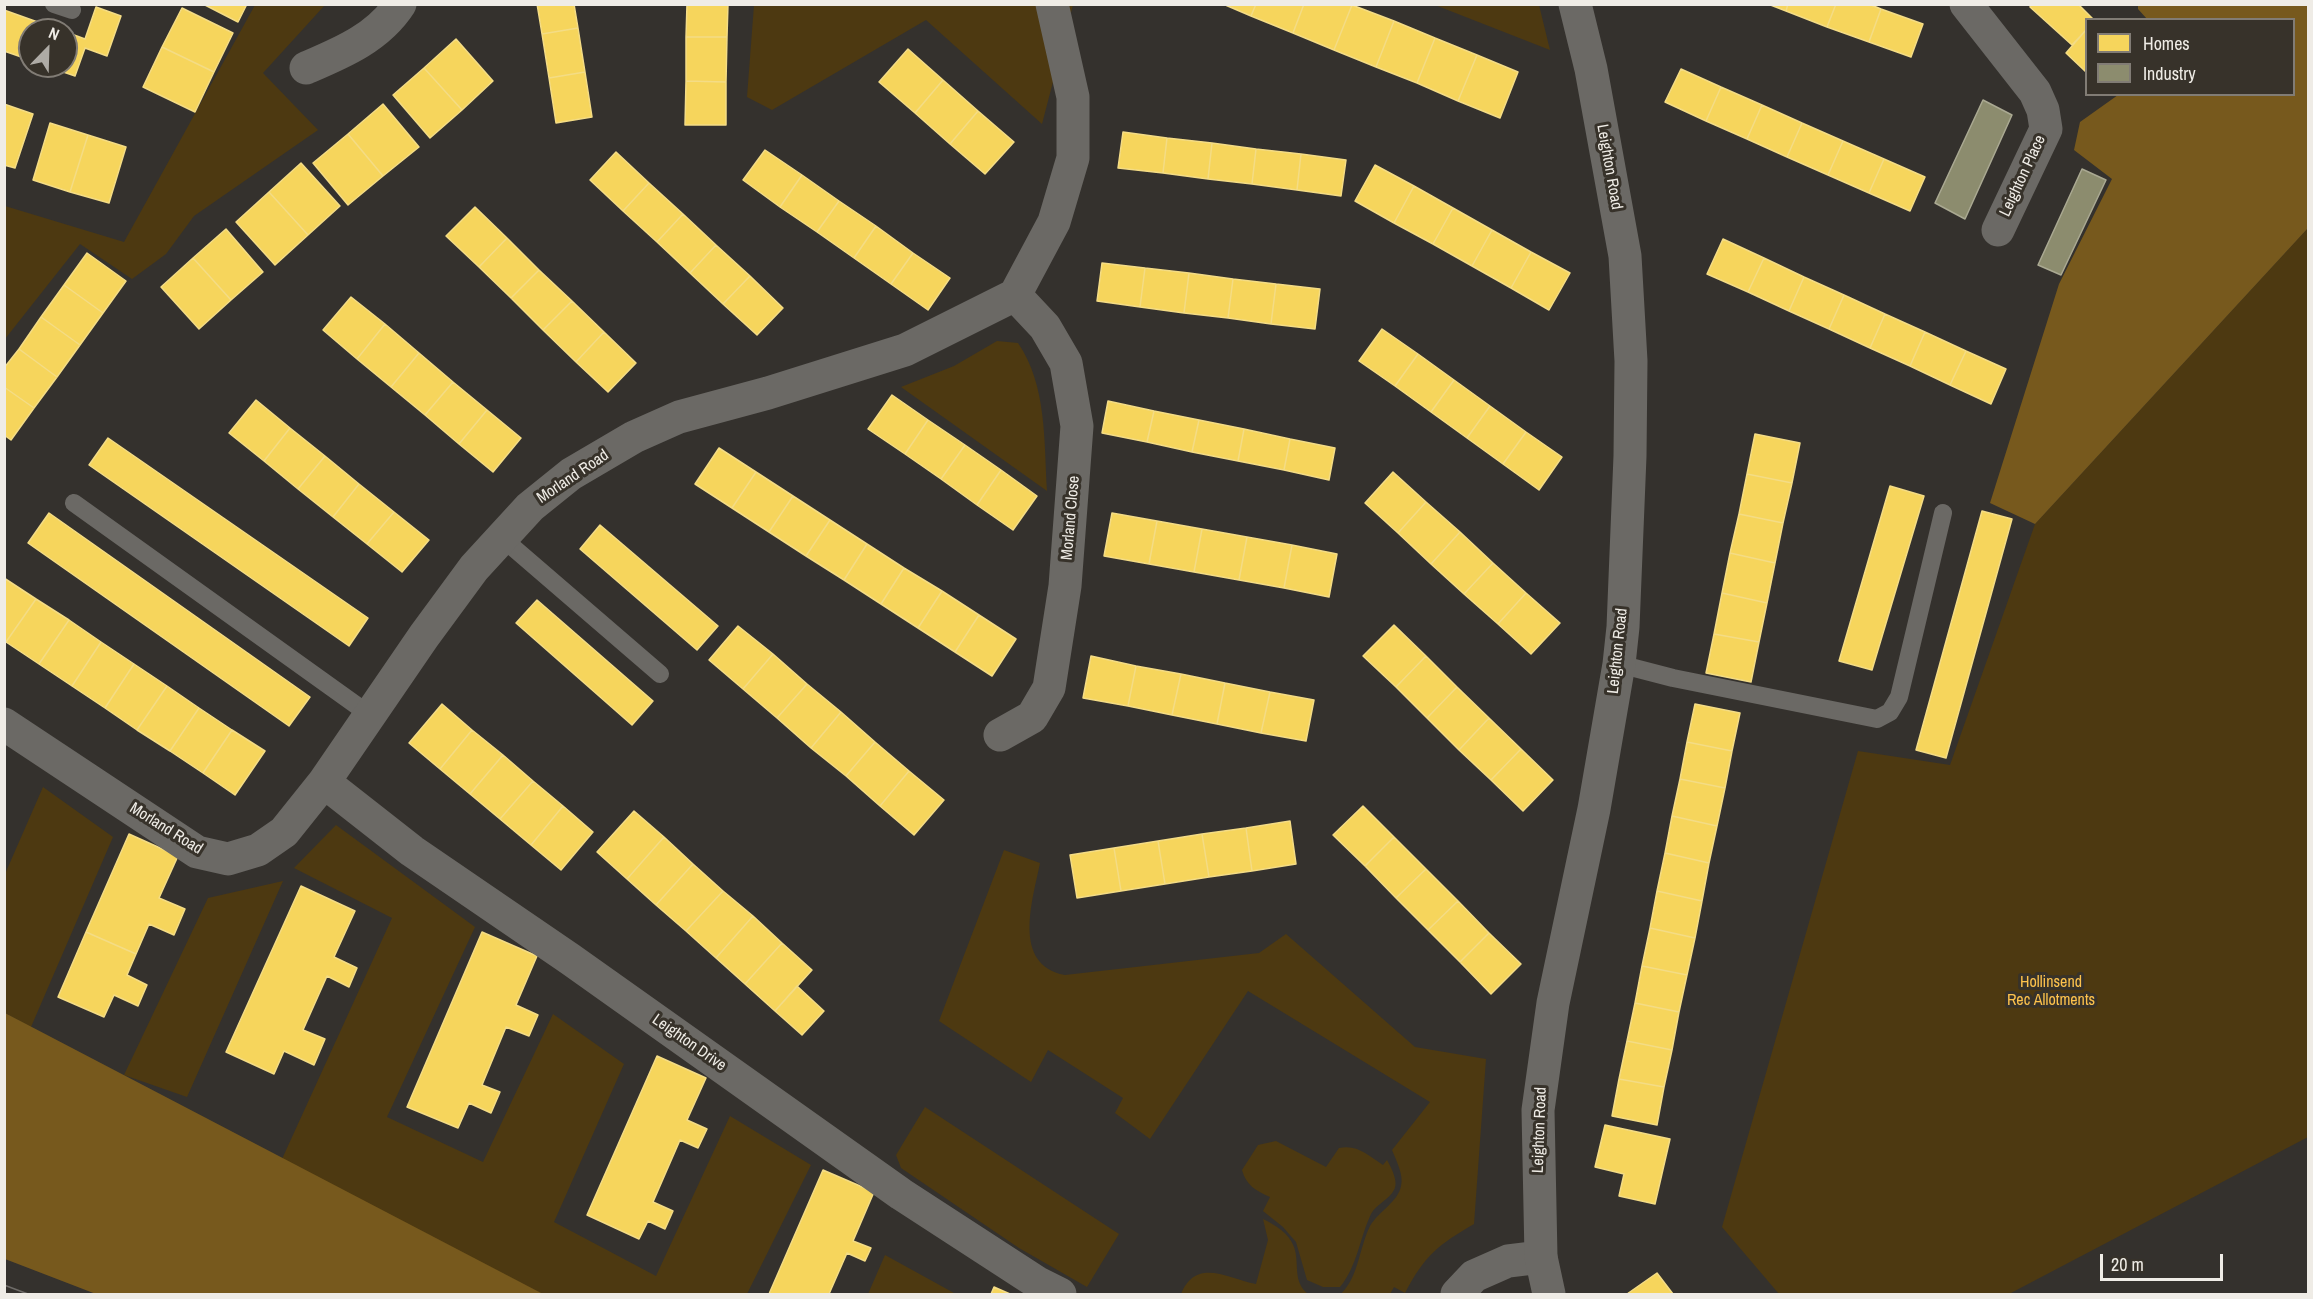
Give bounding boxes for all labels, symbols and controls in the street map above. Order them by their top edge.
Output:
north arrow [18,18,78,78]
legend [2085,18,2295,96]
text: N [46,21,63,45]
text: Homes [2143,31,2190,56]
text: Industry [2143,61,2196,86]
street label: Leighton Road [1592,123,1626,211]
street label: Leighton Place [1996,132,2050,220]
street label: Morland Road [533,446,613,508]
street label: Morland Close [1058,475,1084,561]
street label: Leighton Road [1604,607,1632,695]
street label: Morland Road [126,799,206,859]
park label: Hollinsend Rec Allotments [2007,973,2095,1011]
street label: Leighton Drive [648,1010,730,1076]
street label: Leighton Road [1529,1087,1551,1173]
scale bar [2103,1242,2226,1280]
text: 20 m [2111,1252,2144,1277]

